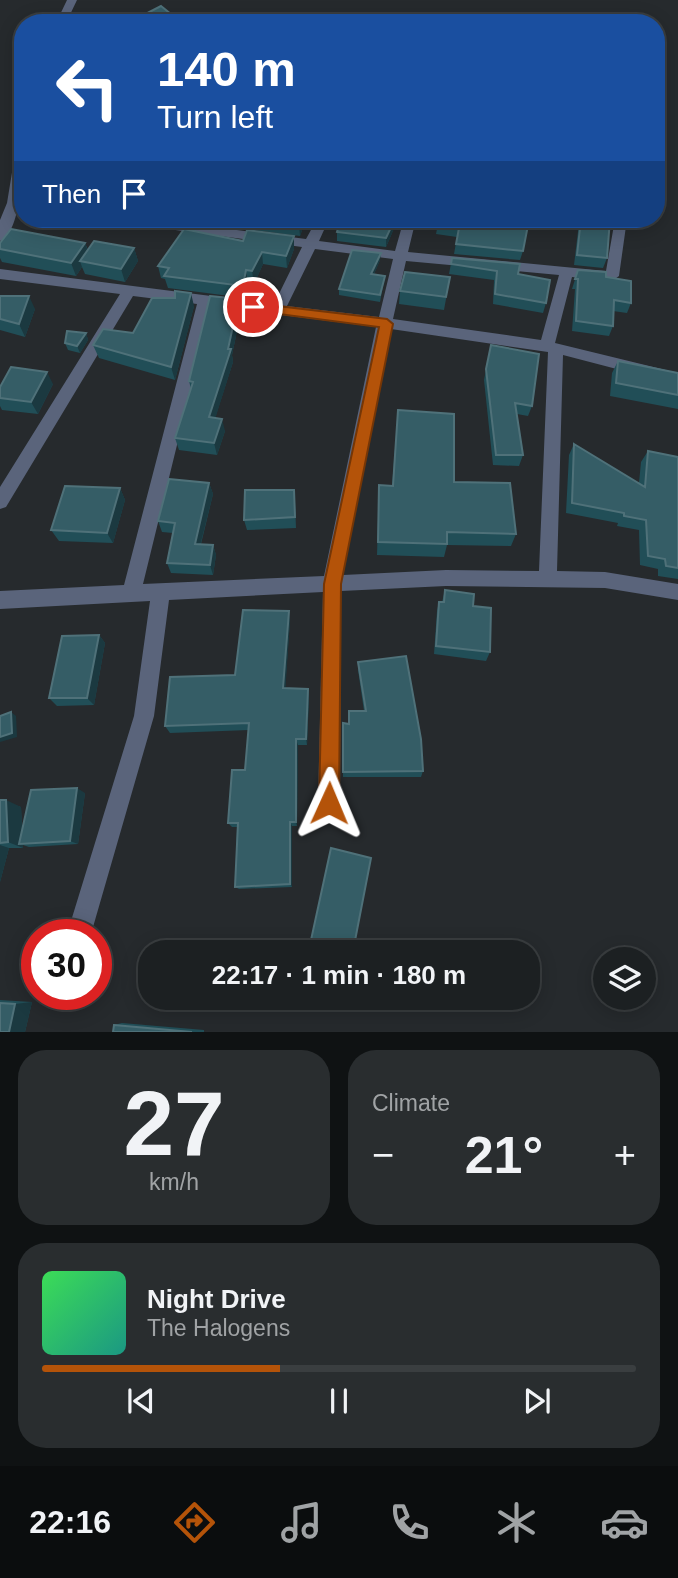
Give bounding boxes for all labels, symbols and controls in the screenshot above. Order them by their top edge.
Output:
icon: left [42,42,133,133]
text: 140 m [157,42,296,96]
text: Turn left [157,99,273,135]
icon: arrive [115,175,153,213]
text: Then [42,179,101,209]
pin [223,277,283,337]
icon: arrive [234,288,272,326]
position arrow [292,766,366,840]
speed limit sign: 30 [21,919,112,1010]
map controls [593,947,656,1010]
button: layers [593,947,656,1010]
text: 22:17 · 1 min · 180 m [212,960,466,990]
text: 27 [123,1073,225,1174]
text: Climate [372,1090,450,1116]
text: 21° [465,1126,543,1184]
text: − [372,1134,394,1176]
text: + [614,1134,636,1176]
text: km/h [149,1169,199,1195]
text: Night Drive [147,1284,286,1314]
text: The Halogens [147,1315,290,1341]
icon: previous [122,1382,160,1420]
icon: pause [320,1382,358,1420]
icon: next [518,1382,556,1420]
icon: directions [170,1498,219,1547]
icon: music [277,1498,326,1547]
icon: phone [385,1498,434,1547]
icon: climate [492,1498,541,1547]
icon: car [600,1498,649,1547]
text: 22:16 [29,1504,111,1540]

